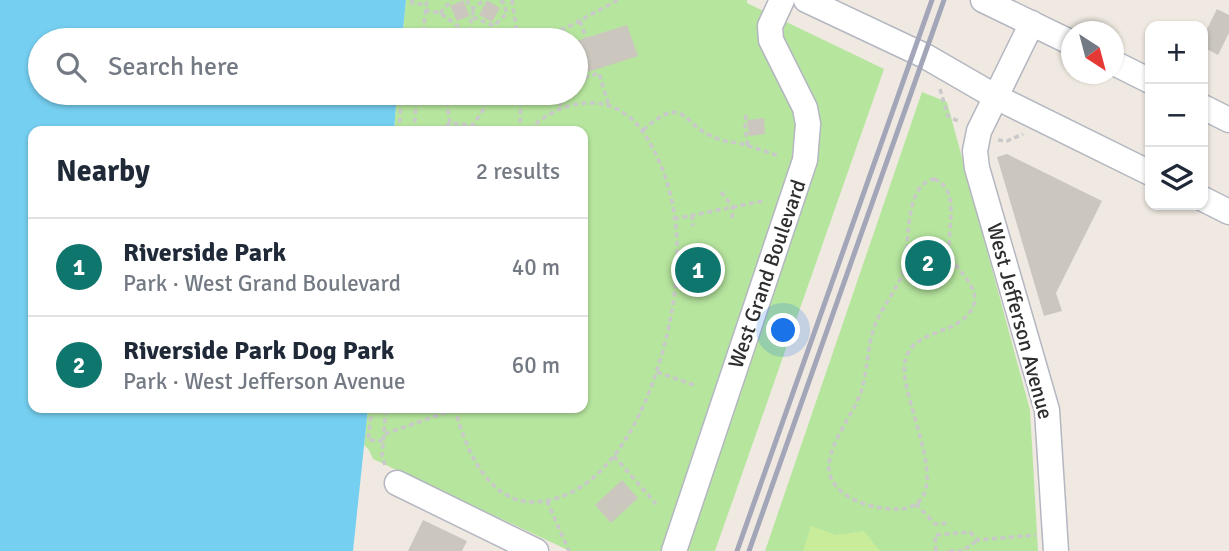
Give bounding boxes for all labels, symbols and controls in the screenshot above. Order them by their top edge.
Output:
north arrow [1061,21,1124,84]
map controls [1145,21,1208,210]
button: + [1145,21,1208,84]
search box [28,28,588,105]
icon: search [52,48,90,86]
text: Search here [108,51,239,83]
button: − [1145,84,1208,147]
button: layers [1145,147,1208,210]
text: Nearby [56,153,150,190]
text: 2 results [476,157,560,186]
street label: West Grand Boulevard [723,176,811,372]
street label: West Jefferson Avenue [981,220,1059,422]
text: Riverside Park [123,237,286,269]
pin: 2 [905,237,951,289]
pin: 1 [675,244,721,296]
text: 1 [73,253,85,282]
text: 40 m [512,253,560,282]
text: Park · West Grand Boulevard [123,269,401,298]
your location [766,313,800,347]
text: Riverside Park Dog Park [123,335,394,367]
text: 2 [73,351,85,380]
text: 60 m [512,351,560,380]
text: Park · West Jefferson Avenue [123,367,406,396]

